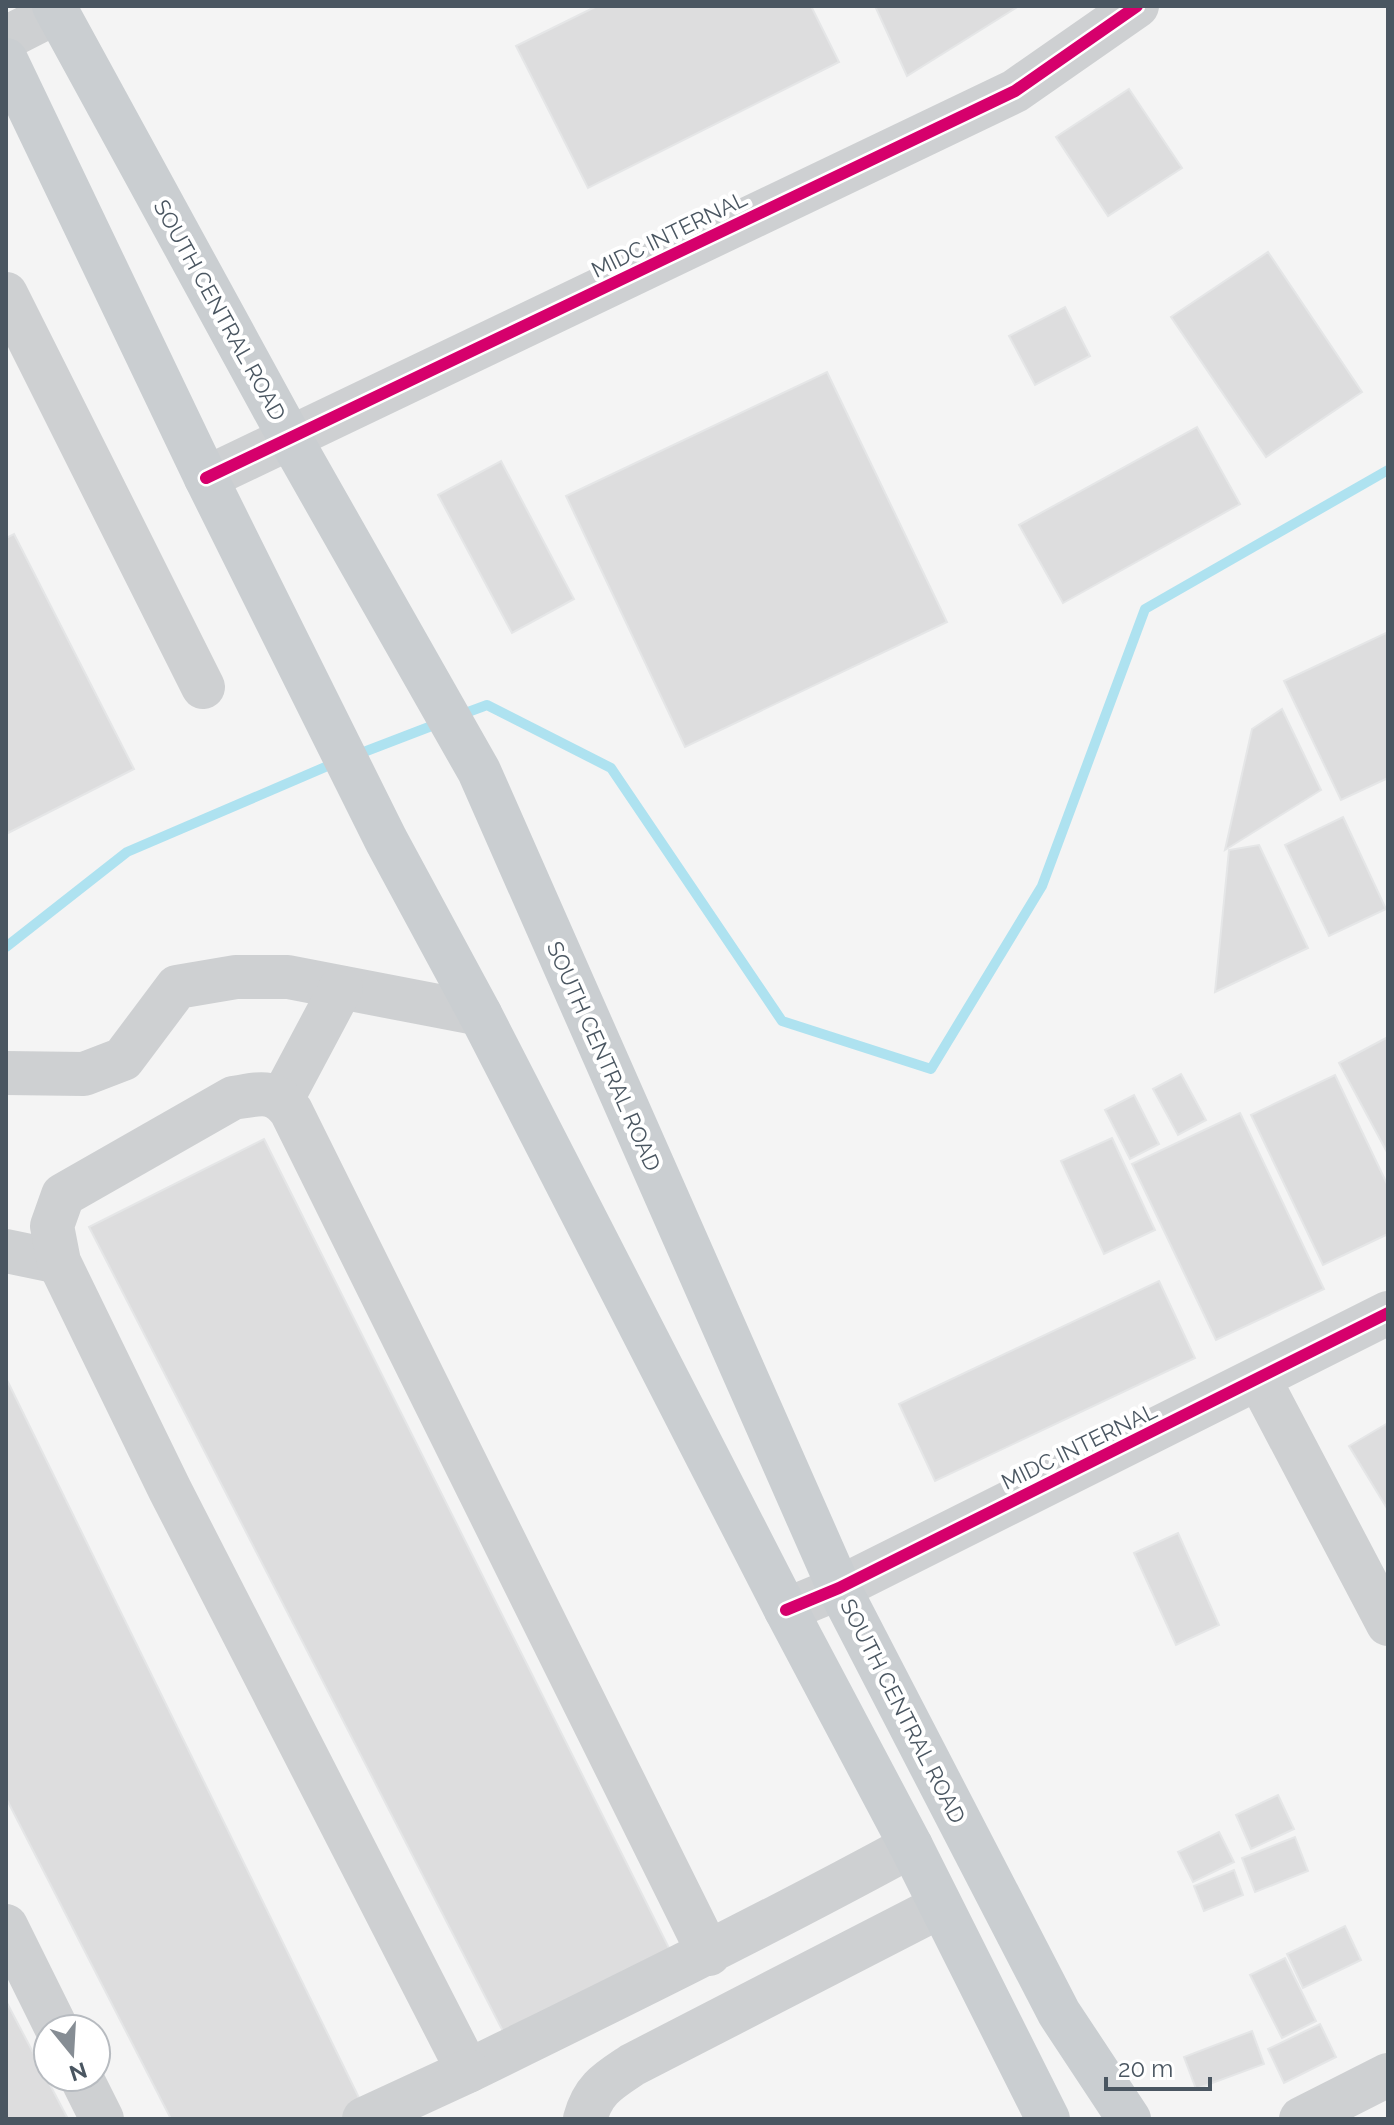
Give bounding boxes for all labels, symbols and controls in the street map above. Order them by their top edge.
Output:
street label: MIDC INTERNAL [587,185,751,283]
street label: SOUTH CENTRAL ROAD [148,195,292,425]
street label: SOUTH CENTRAL ROAD [542,937,666,1175]
street label: MIDC INTERNAL [997,1397,1161,1495]
street label: SOUTH CENTRAL ROAD [835,1594,971,1828]
north arrow [32,2013,112,2093]
scale bar [1106,2041,1210,2091]
text: 20 m [1118,2054,1173,2083]
text: N [66,2057,90,2087]

